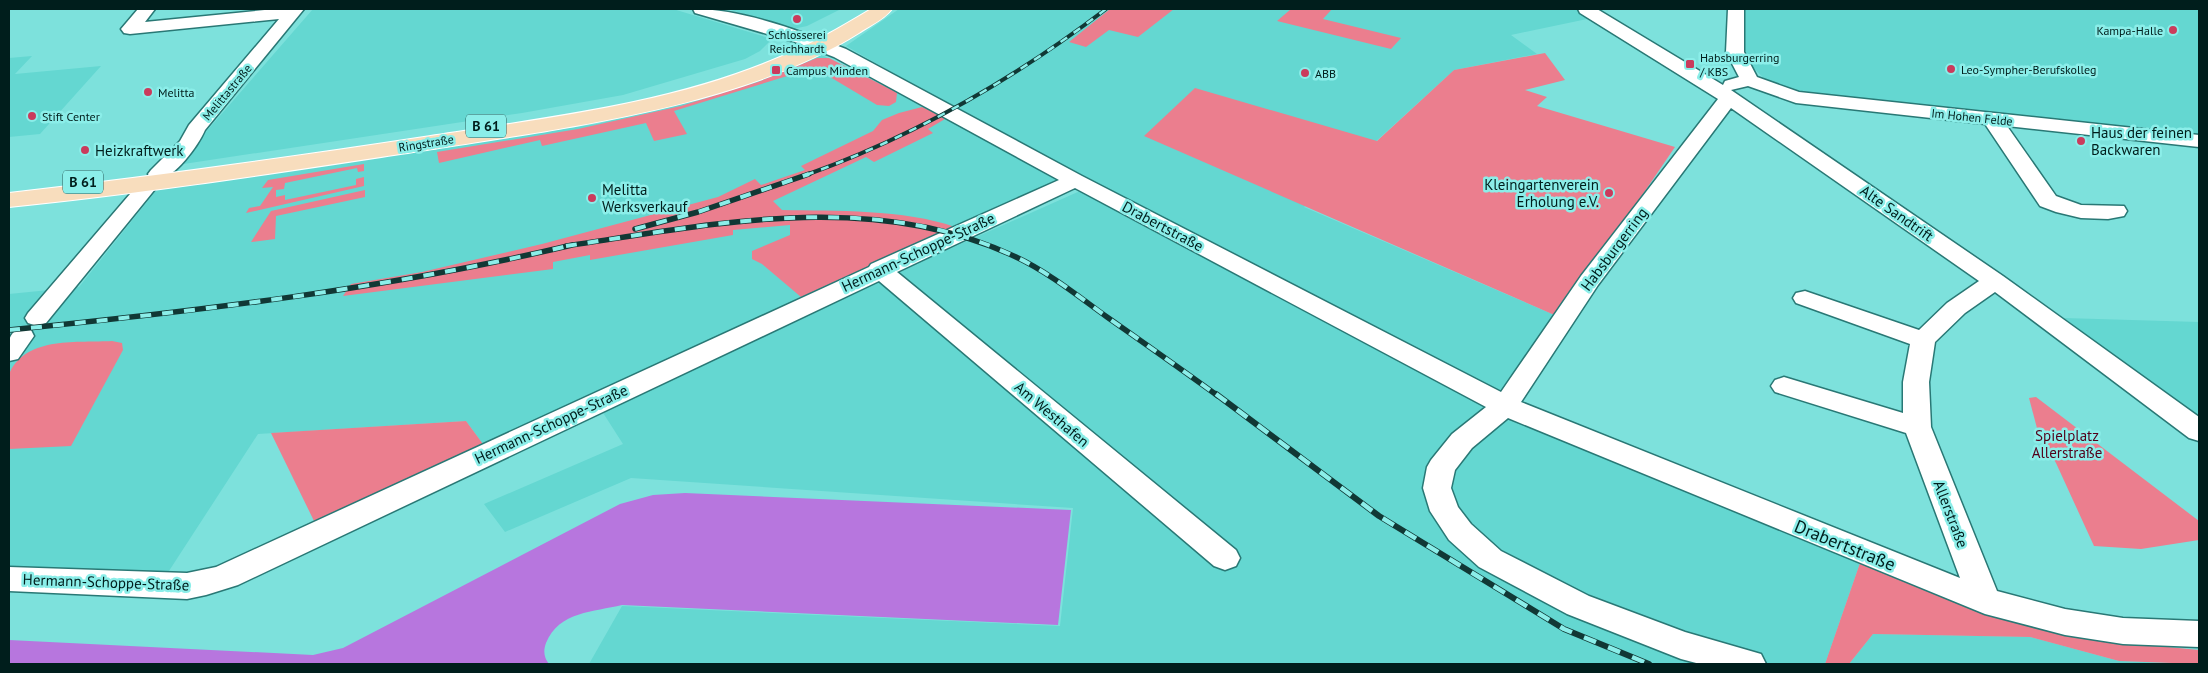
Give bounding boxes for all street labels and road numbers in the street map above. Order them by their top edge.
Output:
street label: Melittastraße [199,61,255,123]
street label: Im Hohen Felde [1931,105,2013,129]
road number: B 61 [466,114,506,138]
street label: Ringstraße [397,131,455,155]
road number: B 61 [63,170,103,193]
street label: Alte Sandtrift [1857,181,1937,245]
street label: Drabertstraße [1119,197,1207,255]
street label: Habsburgerring [1577,204,1651,294]
street label: Hermann-Schoppe-Straße [839,208,997,296]
street label: Am Westhafen [1011,377,1093,451]
street label: Hermann-Schoppe-Straße [472,380,630,468]
street label: Allerstraße [1929,478,1973,550]
street label: Drabertstraße [1791,514,1899,576]
street label: Hermann-Schoppe-Straße [22,570,190,594]

